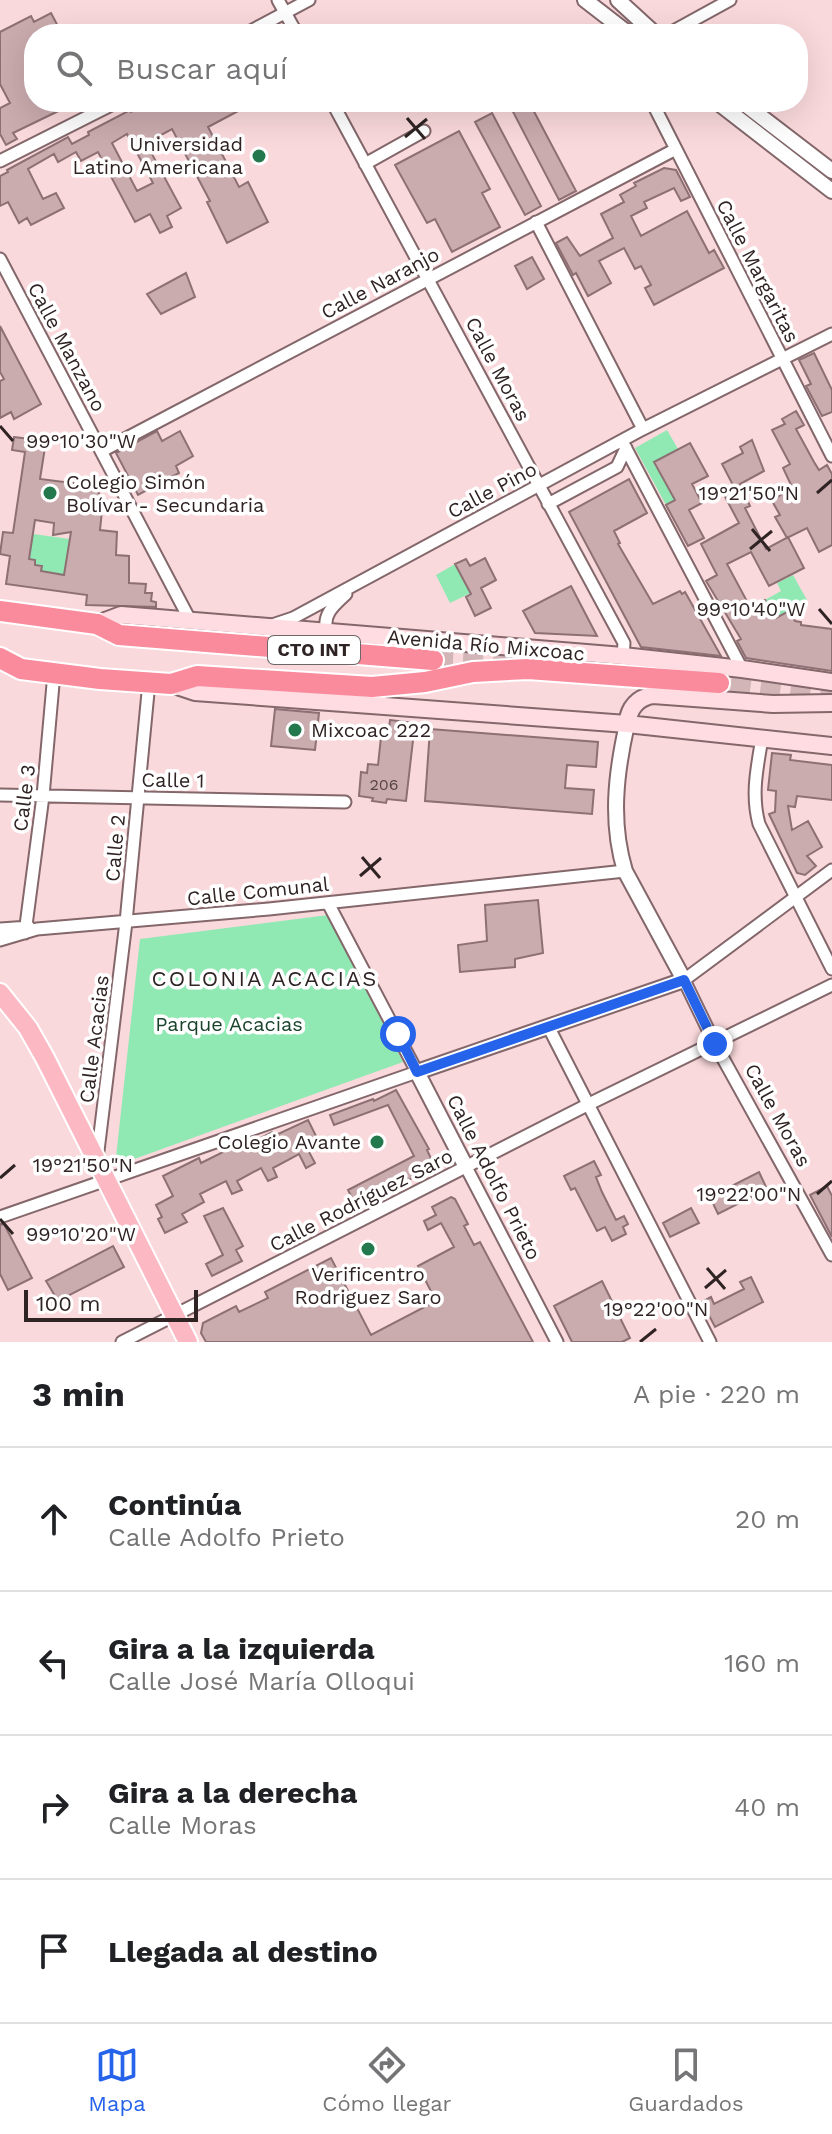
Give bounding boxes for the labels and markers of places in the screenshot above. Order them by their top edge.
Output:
place label: Universidad Latino Americana [73,132,243,179]
marker: Universidad Latino Americana [250,147,268,165]
place label: Colegio Simón Bolívar - Secundaria [66,470,264,517]
marker: Colegio Simón Bolívar - Secundaria [41,484,59,502]
place label: Mixcoac 222 [311,718,431,742]
marker: Mixcoac 222 [286,721,304,739]
place label: Colegio Avante [217,1130,361,1154]
marker: Colegio Avante [368,1133,386,1151]
marker: Verificentro Rodriguez Saro [359,1240,377,1258]
place label: Verificentro Rodriguez Saro [295,1262,441,1309]

